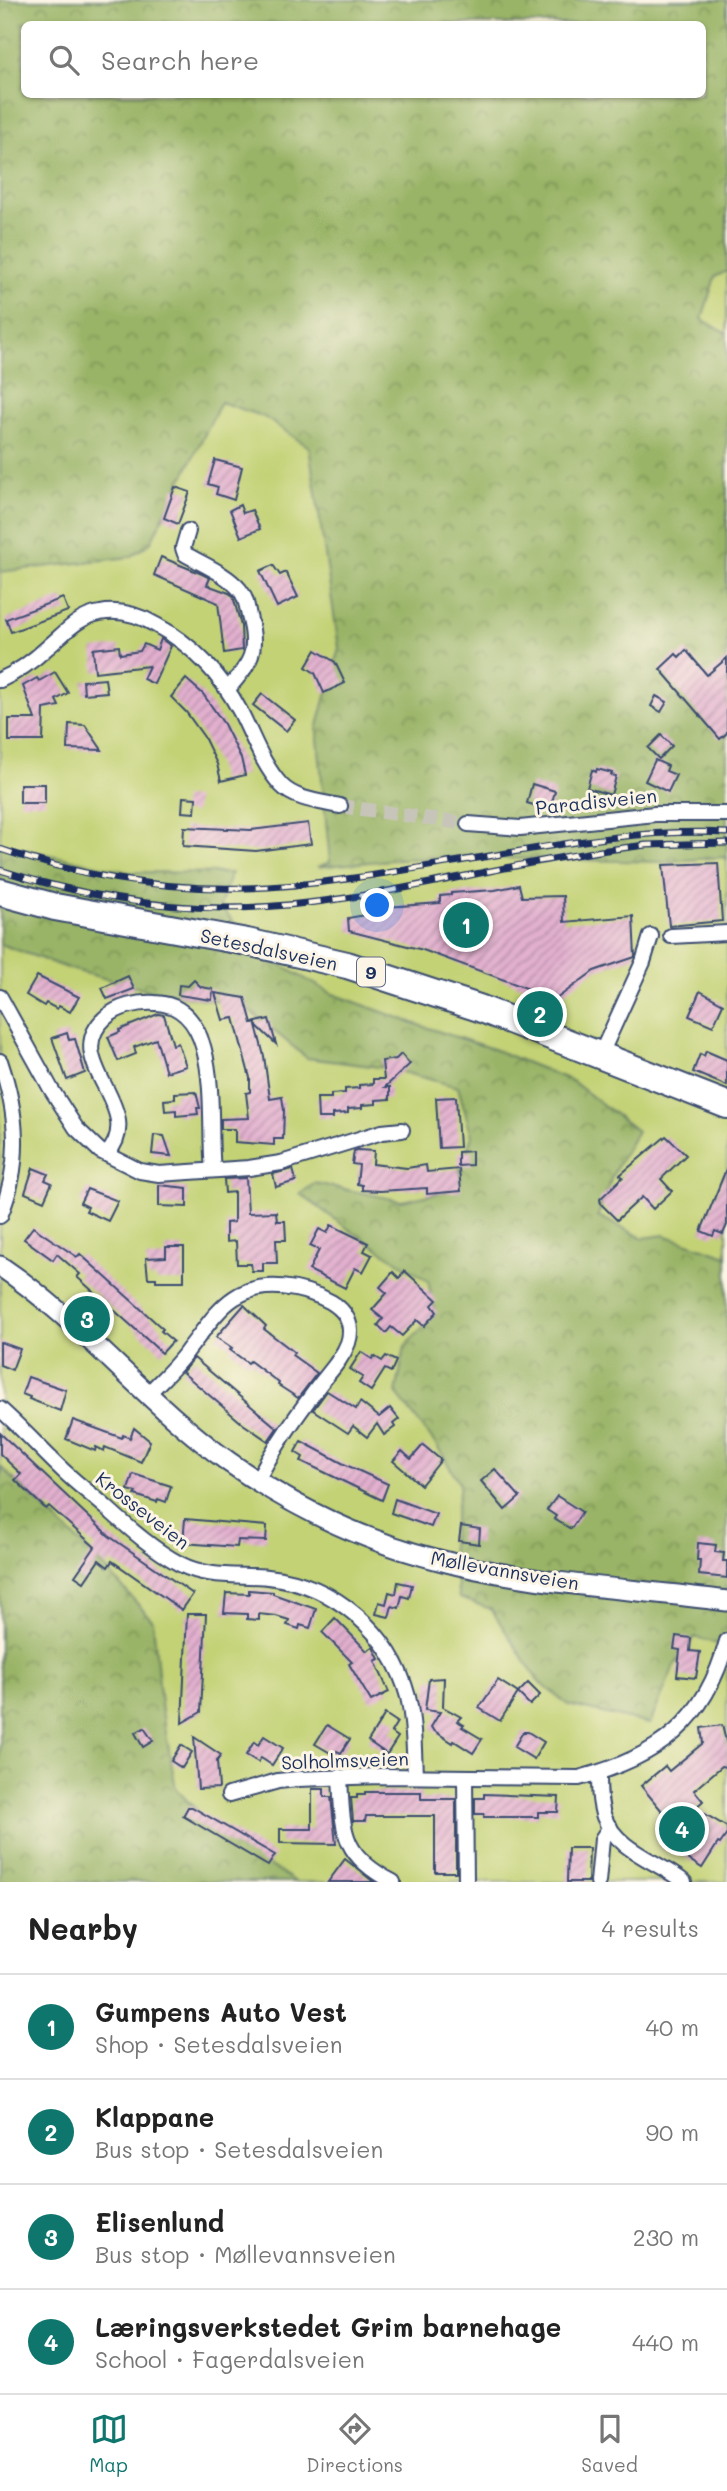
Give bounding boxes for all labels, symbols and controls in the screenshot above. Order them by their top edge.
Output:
search box [21,21,706,98]
icon: search [45,41,83,79]
text: Search here [101,43,259,77]
street label: Paradisveien [534,782,658,820]
your location [360,888,394,922]
pin: 1 [443,899,489,951]
street label: Setesdalsveien [198,922,340,976]
road number: 9 [357,958,385,987]
pin: 2 [517,988,563,1040]
pin: 3 [64,1293,110,1345]
street label: Krosseveien [91,1466,195,1554]
street label: Møllevannsveien [429,1545,581,1595]
street label: Solholmsveien [281,1745,409,1775]
pin: 4 [659,1803,705,1855]
text: Nearby [28,1908,138,1948]
text: 4 results [602,1913,699,1943]
text: Gumpens Auto Vest [95,1995,347,2029]
text: 1 [46,2012,56,2042]
text: 40 m [646,2012,699,2042]
text: Shop · Setesdalsveien [95,2029,343,2059]
text: Klappane [95,2100,214,2134]
text: 2 [45,2117,57,2147]
text: 90 m [646,2117,699,2147]
text: Bus stop · Setesdalsveien [95,2134,383,2164]
text: Elisenlund [95,2205,224,2239]
text: 3 [44,2222,58,2252]
text: 230 m [633,2222,699,2252]
text: Bus stop · Møllevannsveien [95,2239,396,2269]
text: Læringsverkstedet Grim barnehage [95,2310,561,2344]
text: 4 [44,2327,58,2357]
text: 440 m [632,2327,699,2357]
text: School · Fagerdalsveien [95,2344,365,2374]
tab: Map [89,2410,128,2477]
tab: Directions [306,2410,403,2477]
tab: Saved [581,2410,638,2477]

